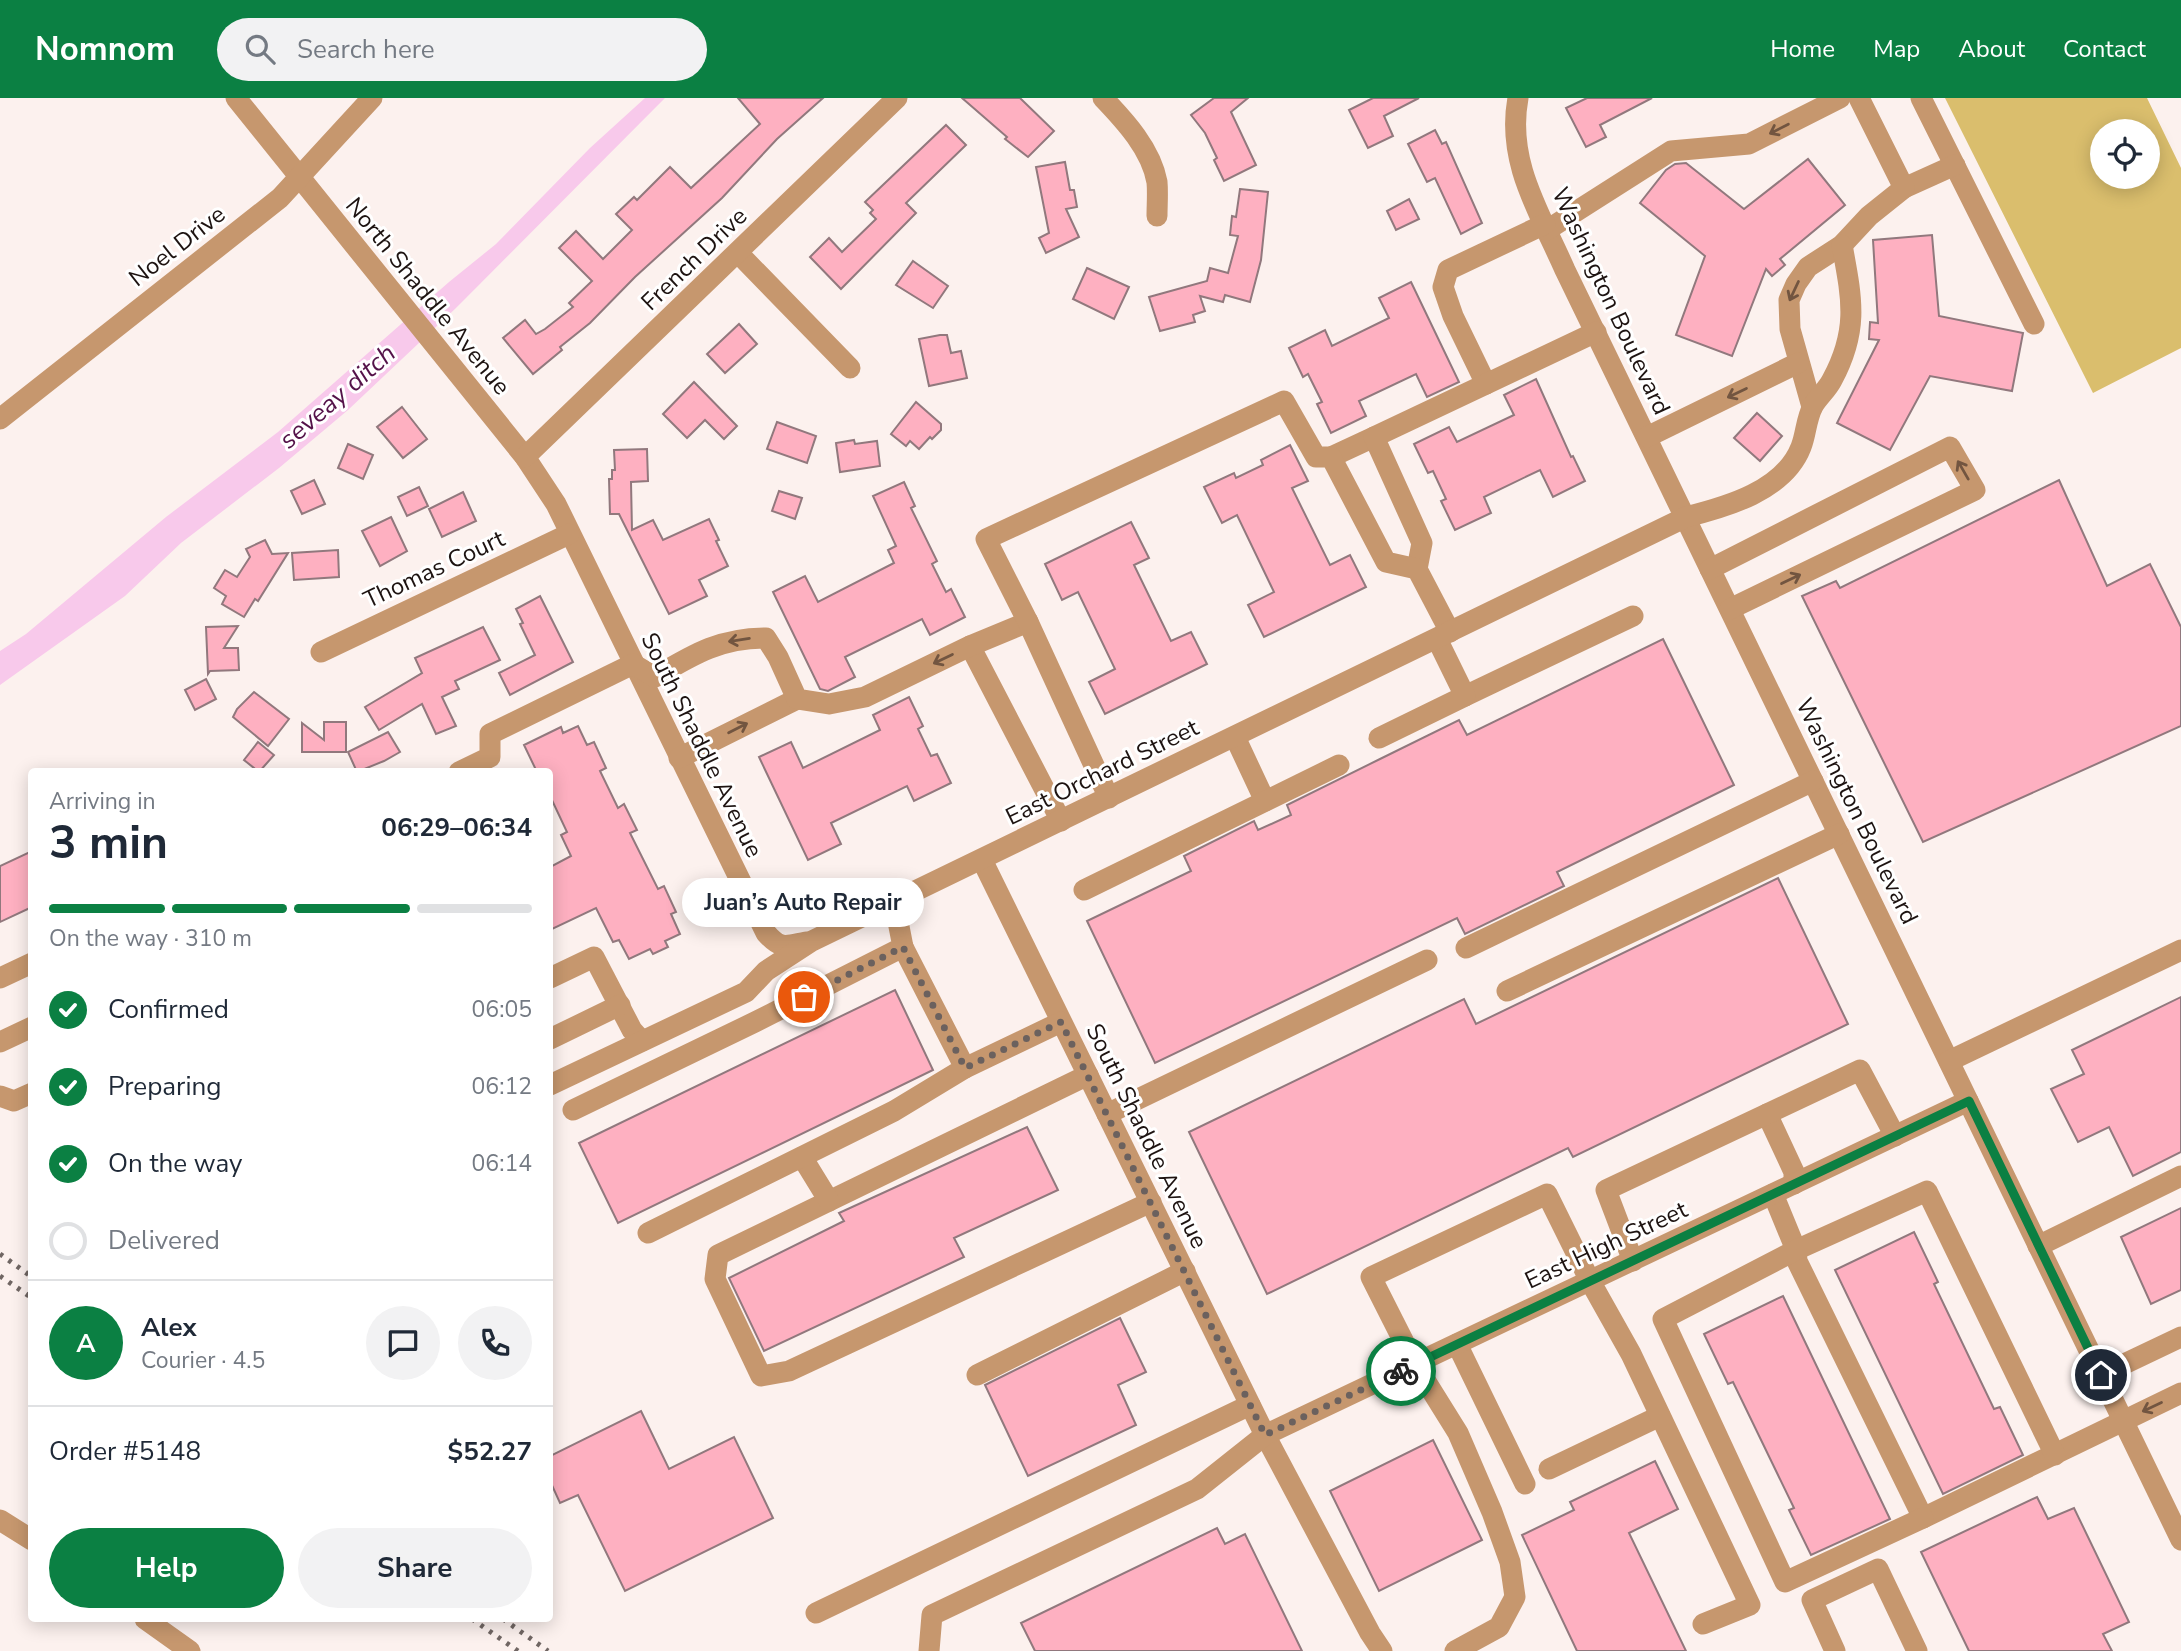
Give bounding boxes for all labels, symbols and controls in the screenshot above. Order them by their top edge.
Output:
search box [217,18,707,81]
text: Nomnom [35,27,175,72]
icon: search [241,30,279,68]
text: Search here [297,32,435,67]
text: Home [1770,33,1835,65]
text: Map [1873,33,1920,65]
text: About [1958,33,2025,65]
text: Contact [2063,33,2146,65]
map controls [2090,119,2160,189]
button: locate [2090,119,2160,189]
one-way arrow [1769,122,1790,136]
street label: Washington Boulevard [1544,182,1678,420]
street label: North Shaddle Avenue [338,191,518,401]
street label: Noel Drive [122,198,232,294]
street label: French Drive [634,200,754,318]
one-way arrow [1787,280,1800,301]
water label: seveay ditch [272,336,403,457]
one-way arrow [1727,387,1748,400]
one-way arrow [1956,460,1970,480]
street label: Thomas Court [358,522,510,616]
one-way arrow [1780,572,1801,585]
street label: South Shaddle Avenue [634,627,770,863]
one-way arrow [728,634,751,647]
one-way arrow [933,653,954,667]
street label: Washington Boulevard [1788,693,1926,929]
street label: East Orchard Street [1000,711,1204,833]
one-way arrow [727,721,748,735]
text: Arriving in [49,786,156,817]
text: 06:29–06:34 [381,810,532,845]
text: 3 min [49,811,168,874]
callout: Juan’s Auto Repair [683,878,925,927]
text: Juan’s Auto Repair [704,887,902,918]
text: On the way · 310 m [49,923,252,954]
pin [774,967,834,1027]
icon: bag [785,978,823,1016]
icon: check [49,991,87,1029]
text: Confirmed [108,992,229,1027]
text: 06:05 [472,994,532,1025]
street label: South Shaddle Avenue [1079,1018,1215,1254]
icon: check [49,1068,87,1106]
text: Preparing [108,1069,221,1104]
text: 06:12 [472,1071,532,1102]
icon: check [49,1145,87,1183]
text: On the way [108,1146,242,1181]
text: 06:14 [472,1148,532,1179]
street label: East High Street [1520,1193,1693,1297]
text: Delivered [108,1223,220,1258]
button: chat [366,1306,440,1380]
button: phone [458,1306,532,1380]
text: Alex [141,1310,197,1345]
text: A [76,1326,96,1361]
courier [1366,1336,1436,1406]
text: Courier · 4.5 [141,1345,265,1376]
pin [2071,1345,2131,1405]
icon: bike [1382,1352,1420,1390]
icon: home [2082,1356,2120,1394]
one-way arrow [2142,1401,2163,1414]
text: Order #5148 [49,1434,201,1469]
text: $52.27 [448,1434,532,1469]
button: Help [49,1528,284,1608]
button: Share [298,1528,532,1608]

